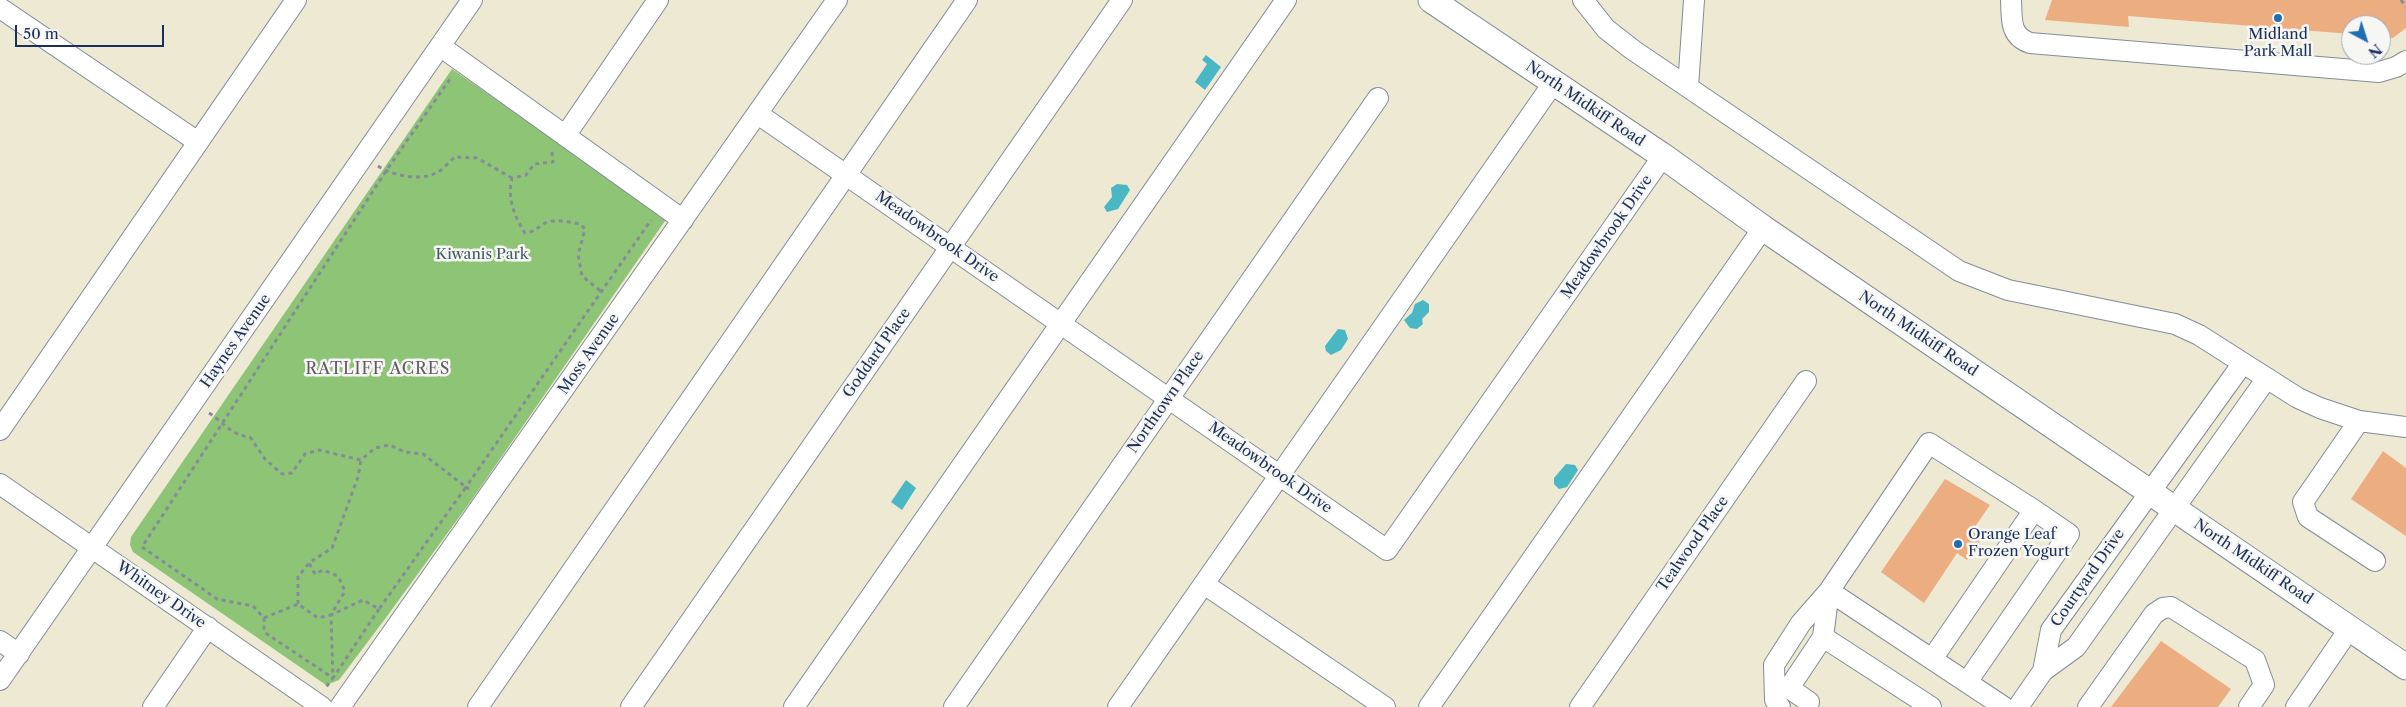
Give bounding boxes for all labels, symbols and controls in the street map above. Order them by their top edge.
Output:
marker: Midland Park Mall [2272,12,2284,24]
scale bar [18,15,166,47]
north arrow [2341,15,2391,65]
text: 50 m [23,24,59,43]
place label: Midland Park Mall [2244,26,2312,61]
text: N [2365,40,2385,62]
street label: North Midkiff Road [1522,57,1648,151]
street label: Meadowbrook Drive [1558,172,1656,302]
street label: Meadowbrook Drive [872,188,1002,286]
park label: Kiwanis Park [435,246,529,264]
street label: North Midkiff Road [1855,287,1981,381]
street label: Haynes Avenue [197,291,275,391]
street label: Goddard Place [839,305,915,401]
street label: Moss Avenue [555,310,623,398]
street label: Northtown Place [1124,347,1208,457]
district label: RATLIFF ACRES [304,359,452,379]
street label: Meadowbrook Drive [1205,419,1335,517]
street label: Tealwood Place [1653,493,1733,595]
street label: North Midkiff Road [2190,515,2316,609]
street label: Courtyard Drive [2047,525,2129,631]
place label: Orange Leaf Frozen Yogurt [1968,526,2069,561]
marker: Orange Leaf Frozen Yogurt [1952,538,1964,550]
street label: Whitney Drive [113,558,209,632]

